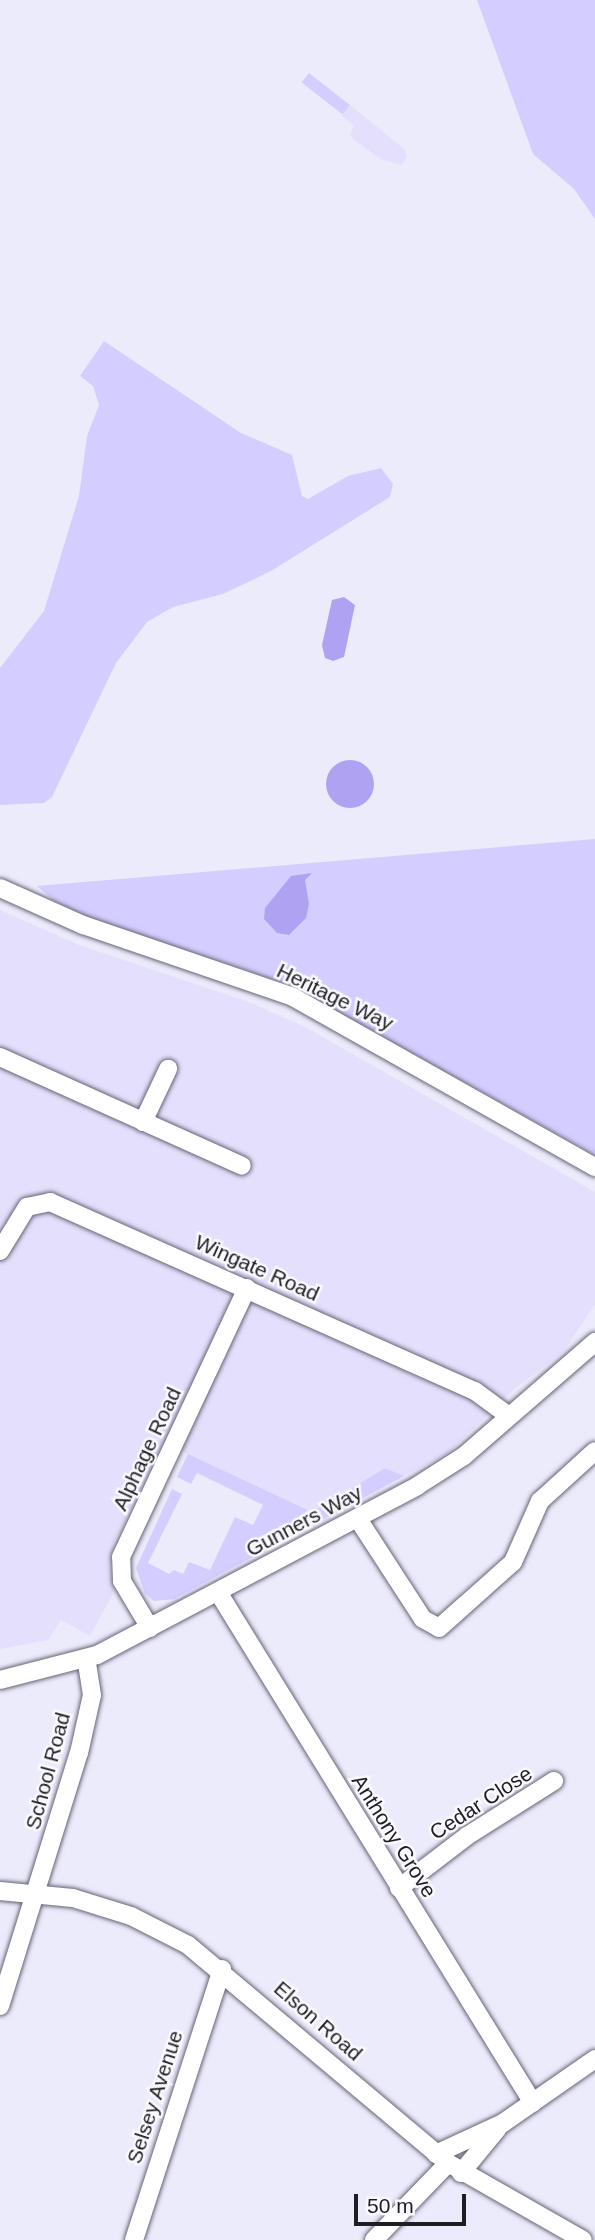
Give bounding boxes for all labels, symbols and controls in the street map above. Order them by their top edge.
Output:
street label: Heritage Way [273,958,397,1036]
street label: Wingate Road [191,1229,323,1307]
street label: Alphage Road [107,1383,187,1515]
street label: Gunners Way [242,1480,366,1562]
street label: School Road [20,1710,76,1832]
street label: Cedar Close [425,1761,537,1845]
street label: Anthony Grove [346,1770,442,1902]
street label: Elson Road [269,1976,367,2066]
street label: Selsey Avenue [121,2027,189,2167]
scale bar [357,2180,469,2224]
text: 50 m [367,2194,414,2217]

